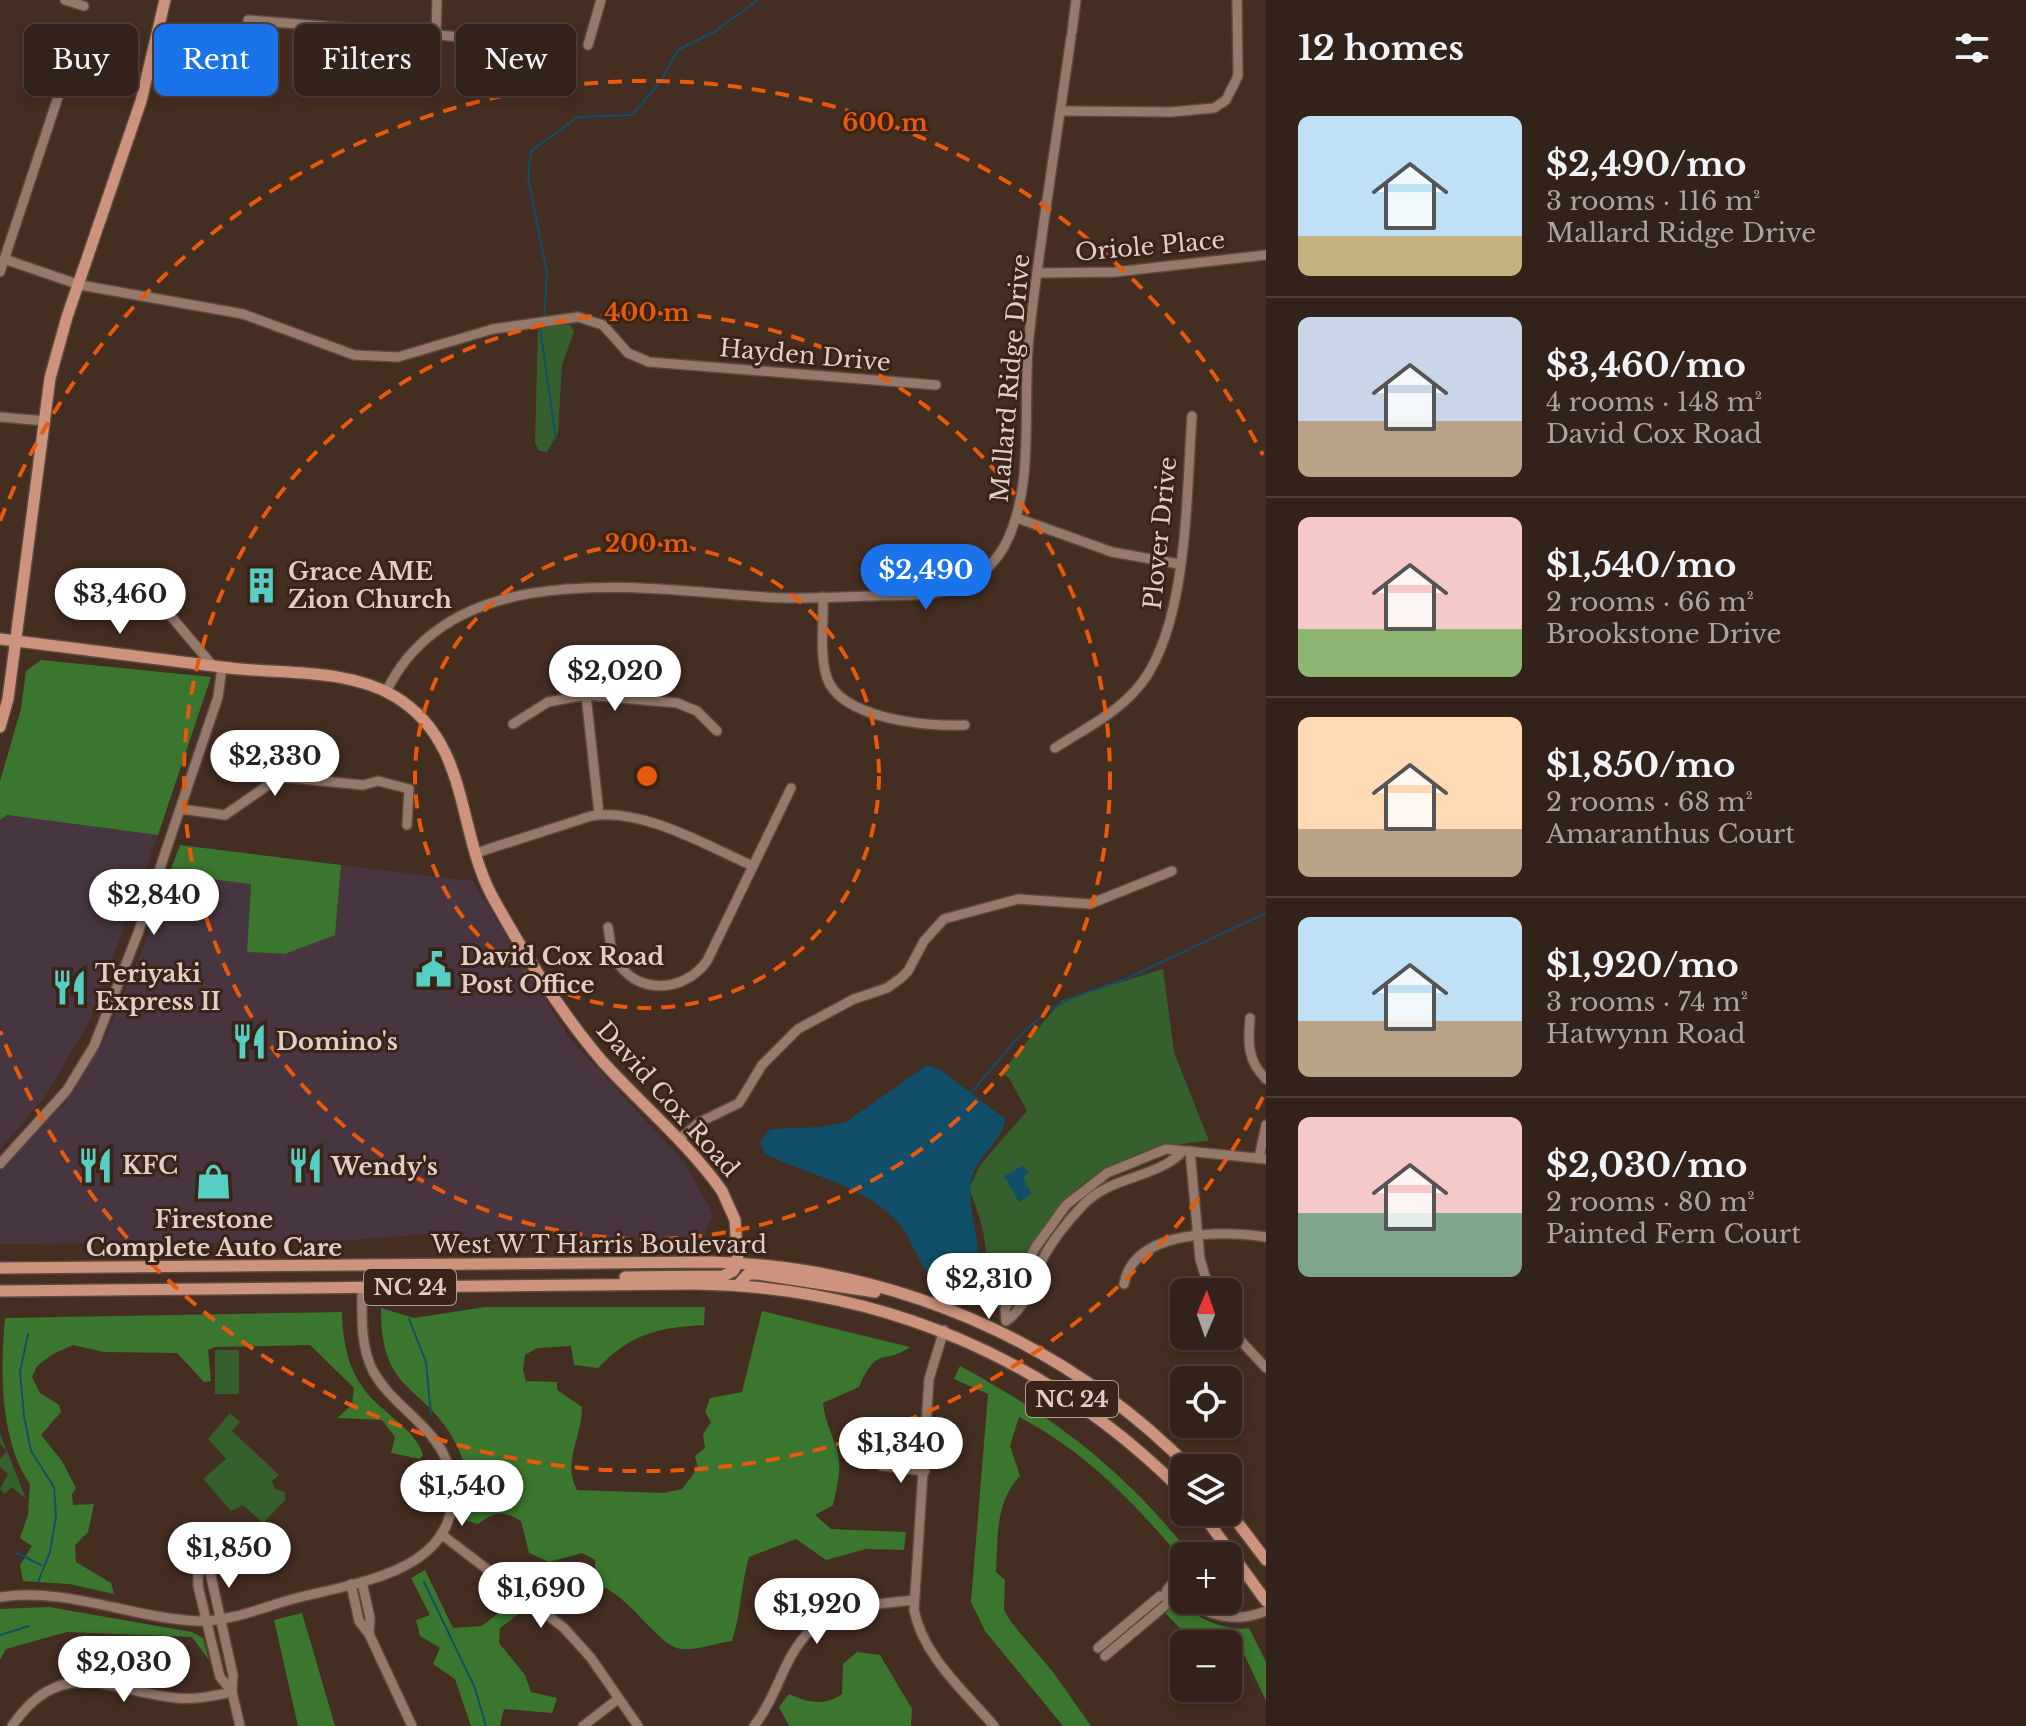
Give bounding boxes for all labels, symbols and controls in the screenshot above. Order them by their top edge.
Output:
chip: Buy [24,24,138,96]
chip: Rent [154,24,278,96]
chip: Filters [294,24,440,96]
chip: New [456,24,576,96]
icon: filters [1950,26,1994,70]
text: 12 homes [1298,27,1464,69]
text: 600 m [842,108,928,137]
text: $2,490/mo [1546,143,1746,185]
icon: home [1362,148,1458,244]
text: 3 rooms · 116 m² [1546,185,1760,217]
text: Mallard Ridge Drive [1546,217,1816,249]
street label: Oriole Place [1074,225,1226,267]
street label: Mallard Ridge Drive [985,252,1035,504]
text: 400 m [604,298,690,327]
street label: Hayden Drive [718,333,892,377]
text: $3,460/mo [1546,344,1746,386]
icon: home [1362,349,1458,445]
text: 4 rooms · 148 m² [1546,386,1762,418]
text: David Cox Road [1546,418,1762,450]
street label: Plover Drive [1138,455,1182,611]
text: 200 m [605,529,690,558]
pin: $2,490 [861,544,991,612]
text: $1,540/mo [1546,544,1736,586]
icon: home [1362,549,1458,645]
text: $2,490 [879,554,973,586]
place label: Grace AME Zion Church [288,557,452,614]
building icon: Grace AME Zion Church [243,566,281,604]
pin: $3,460 [55,568,185,636]
text: $3,460 [73,578,167,610]
text: 2 rooms · 66 m² [1546,586,1754,618]
text: Brookstone Drive [1546,618,1781,650]
pin: $2,020 [550,645,680,713]
text: $2,020 [567,655,663,687]
pin: $2,330 [210,730,340,798]
text: $2,330 [228,740,322,772]
text: $1,850/mo [1546,744,1735,786]
icon: home [1362,749,1458,845]
centre of rings [633,762,661,790]
text: 2 rooms · 68 m² [1546,786,1753,818]
text: Amaranthus Court [1546,818,1795,850]
pin: $2,840 [89,869,219,937]
text: $2,840 [107,879,201,911]
place label: David Cox Road Post Office [460,942,664,999]
text: $1,920/mo [1546,944,1739,986]
icon: home [1362,949,1458,1045]
public building icon: David Cox Road Post Office [415,951,453,989]
place label: Teriyaki Express II [95,959,221,1016]
restaurant icon: Teriyaki Express II [50,968,88,1006]
text: 3 rooms · 74 m² [1546,986,1748,1018]
street label: David Cox Road [591,1015,745,1183]
text: Hatwynn Road [1546,1018,1746,1050]
restaurant icon: Domino's [231,1022,269,1060]
place label: Domino's [276,1027,398,1056]
text: $2,030/mo [1546,1144,1748,1186]
restaurant icon: KFC [77,1146,115,1184]
restaurant icon: Wendy's [286,1147,324,1185]
icon: home [1362,1149,1458,1245]
place label: KFC [122,1151,178,1180]
place label: Wendy's [330,1152,438,1181]
shop icon: Firestone Complete Auto Care [195,1163,233,1201]
text: 2 rooms · 80 m² [1546,1186,1755,1218]
place label: Firestone Complete Auto Care [86,1205,342,1262]
text: Painted Fern Court [1546,1218,1801,1250]
street label: West W T Harris Boulevard [430,1230,767,1259]
pin: $2,310 [924,1253,1054,1321]
text: $2,310 [945,1263,1033,1295]
road number: NC 24 [364,1269,456,1305]
north arrow [1170,1278,1242,1350]
map controls [1170,1278,1242,1702]
button: locate [1170,1366,1242,1438]
road number: NC 24 [1026,1381,1118,1417]
pin: $1,340 [836,1417,966,1485]
text: $1,340 [857,1427,945,1459]
button: layers [1170,1454,1242,1526]
pin: $1,540 [397,1460,527,1528]
text: $1,540 [418,1470,506,1502]
pin: $1,850 [164,1522,294,1590]
text: $1,850 [186,1532,272,1564]
button: + [1170,1542,1242,1614]
pin: $1,690 [476,1562,606,1630]
text: $1,690 [496,1572,586,1604]
pin: $1,920 [752,1578,882,1646]
text: $1,920 [773,1588,861,1620]
button: − [1170,1630,1242,1702]
pin: $2,030 [59,1636,189,1704]
text: $2,030 [76,1646,172,1678]

